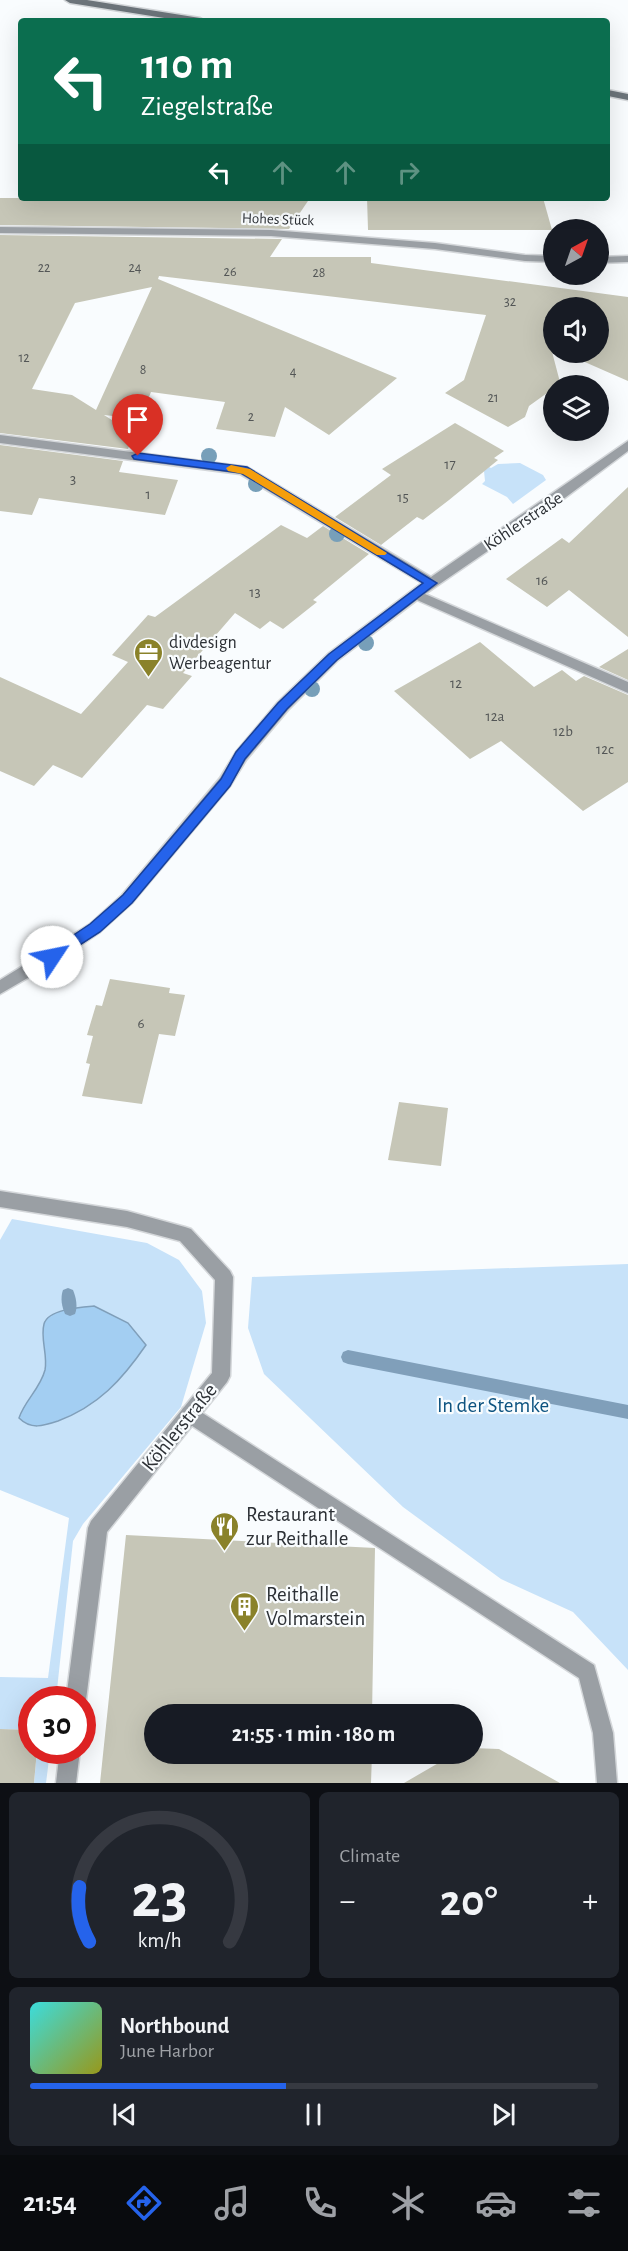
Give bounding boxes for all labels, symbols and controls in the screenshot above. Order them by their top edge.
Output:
icon: left [42,42,120,120]
text: 110 m [141,44,233,86]
text: Ziegelstraße [141,93,273,120]
icon: left [203,156,236,189]
icon: ahead [266,156,299,189]
icon: ahead [329,156,362,189]
icon: right [392,156,425,189]
street label: Hohes Stück [242,211,314,228]
north arrow [543,219,609,285]
map controls [543,219,609,441]
house number: 22 [38,261,50,275]
house number: 24 [128,261,142,275]
house number: 26 [224,265,236,279]
house number: 28 [312,266,326,280]
house number: 32 [504,295,516,309]
button: sound [543,297,609,363]
house number: 12 [18,351,30,365]
house number: 8 [140,363,146,377]
house number: 4 [290,365,297,379]
button: layers [543,375,609,441]
house number: 21 [487,391,499,405]
pin [112,394,163,456]
icon: arrive [121,403,154,436]
house number: 2 [248,410,254,424]
house number: 17 [444,457,456,472]
house number: 3 [70,472,76,487]
house number: 1 [145,487,151,502]
street label: Köhlerstraße [481,489,566,555]
house number: 15 [397,490,409,505]
house number: 16 [536,573,548,588]
house number: 13 [249,585,261,600]
place label: divdesign Werbeagentur [169,634,271,673]
office icon: divdesign Werbeagentur [132,636,164,678]
house number: 12 [450,676,462,691]
house number: 12a [486,709,505,724]
house number: 12b [553,724,573,739]
house number: 12c [596,742,614,757]
position arrow [20,925,84,989]
house number: 6 [137,1016,145,1031]
street label: Köhlerstraße [138,1380,221,1475]
park label: In der Stemke [437,1395,549,1416]
place label: Restaurant zur Reithalle [246,1504,348,1549]
restaurant icon: Restaurant zur Reithalle [209,1510,241,1552]
place label: Reithalle Volmarstein [266,1584,365,1629]
building icon: Reithalle Volmarstein [229,1590,261,1632]
speed limit sign: 30 [18,1686,96,1764]
text: 21:55 · 1 min · 180 m [232,1723,395,1745]
text: Climate [340,1846,400,1866]
text: 23 [131,1866,187,1928]
text: 20° [440,1879,498,1924]
text: − [340,1885,355,1918]
text: + [582,1885,598,1918]
text: km/h [137,1930,181,1951]
text: Northbound [120,2015,229,2037]
text: June Harbor [120,2041,214,2061]
icon: previous [108,2098,141,2131]
icon: pause [297,2098,330,2131]
icon: next [487,2098,520,2131]
icon: directions [123,2182,165,2224]
icon: music [211,2182,253,2224]
icon: phone [299,2182,341,2224]
icon: climate [387,2182,429,2224]
icon: car [475,2182,517,2224]
icon: filters [563,2182,605,2224]
text: 21:54 [23,2189,77,2216]

